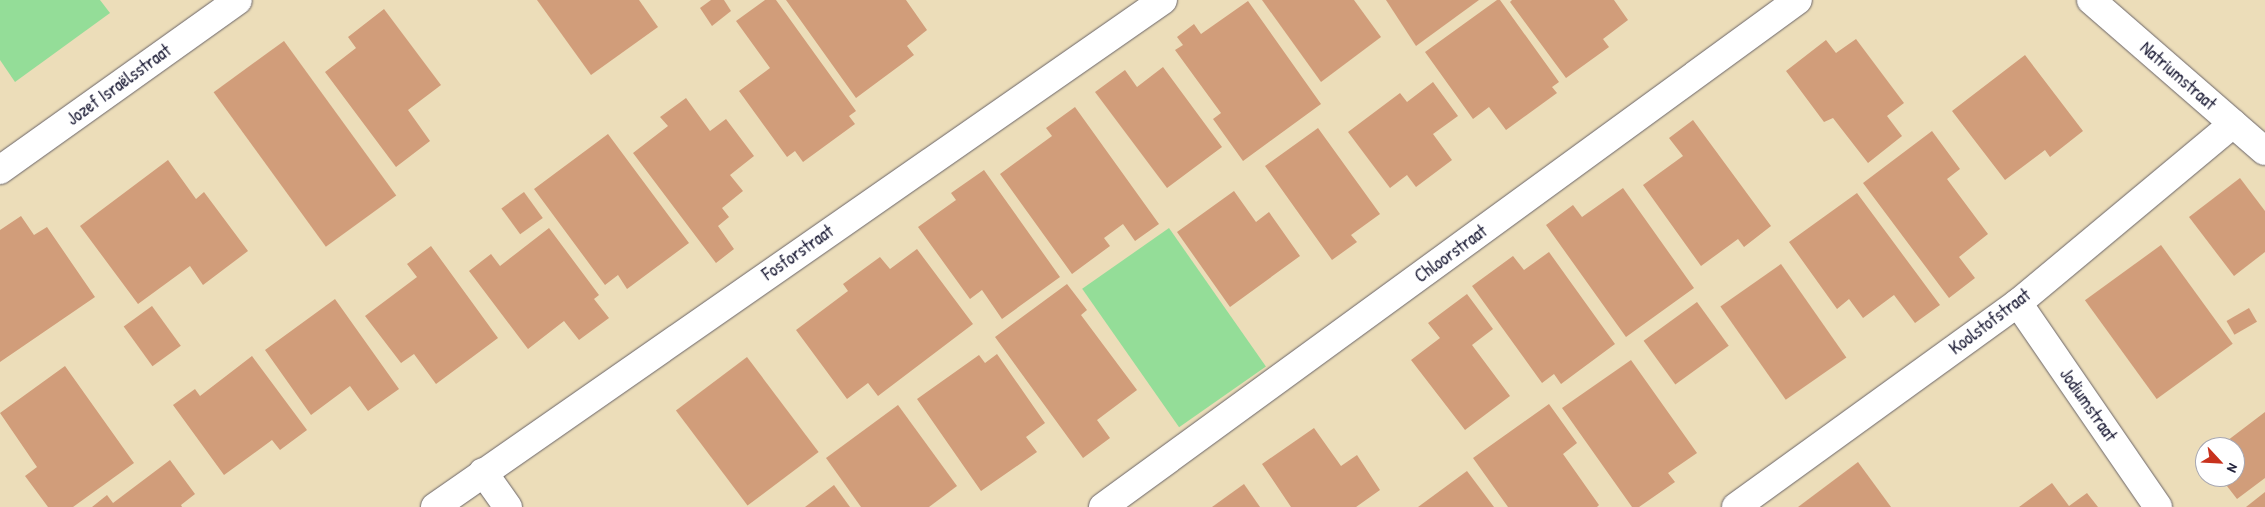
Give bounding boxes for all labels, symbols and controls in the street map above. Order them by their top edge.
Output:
street label: Natriumstraat [2136,37,2220,115]
street label: Jozef Israëlsstraat [63,40,175,130]
street label: Fosforstraat [758,221,838,285]
street label: Chloorstraat [1411,221,1491,287]
street label: Koolstofstraat [1945,285,2035,359]
street label: Jodiumstraat [2055,364,2121,446]
north arrow [2195,437,2245,487]
text: N [2223,461,2243,476]

